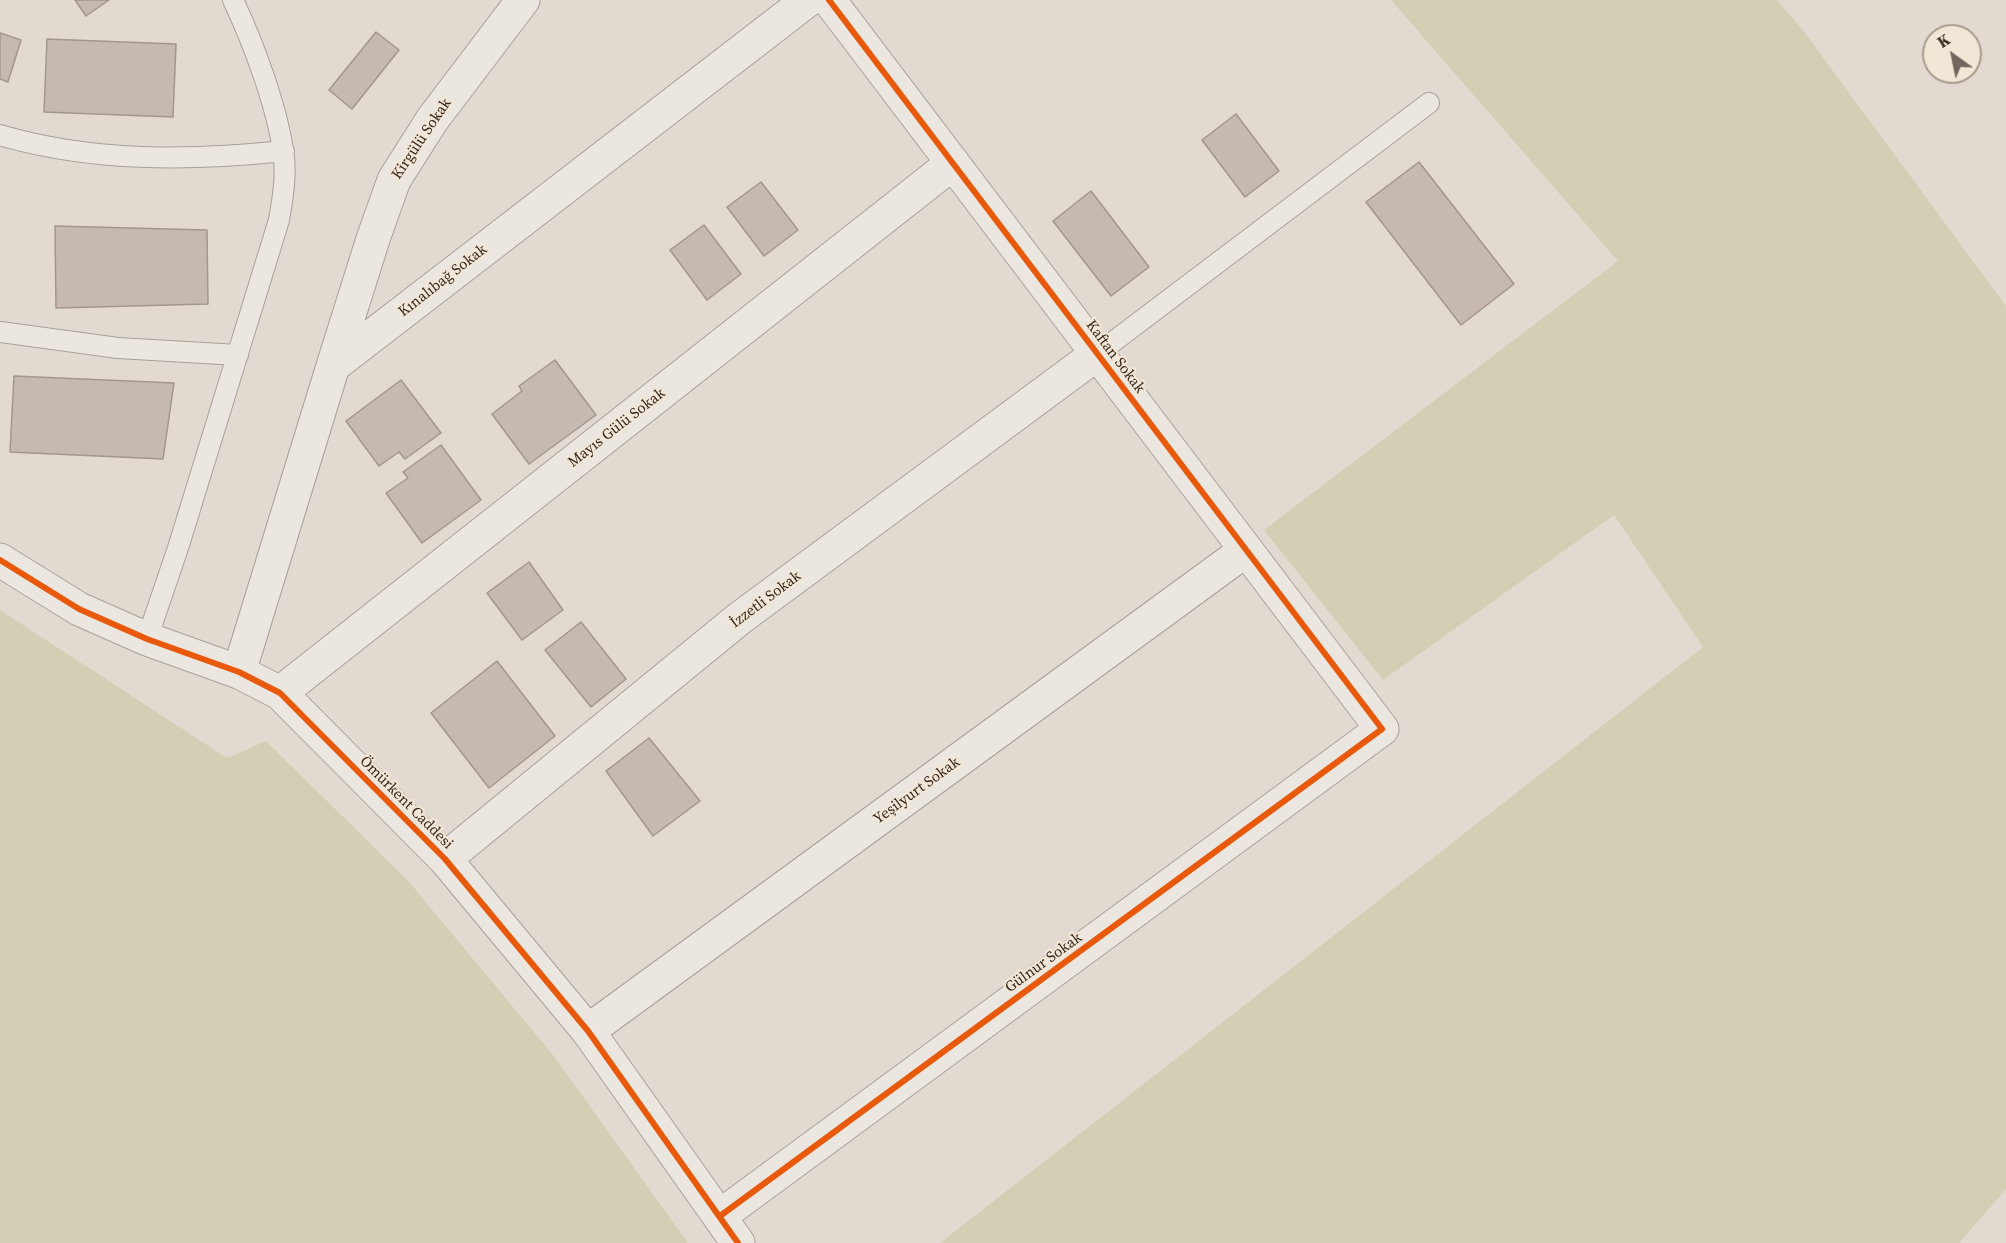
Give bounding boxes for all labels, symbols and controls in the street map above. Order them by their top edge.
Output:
north arrow [1922,24,1982,84]
text: K [1933,28,1954,53]
street label: Kirgülü Sokak [388,95,456,183]
street label: Kınalıbağ Sokak [395,241,491,321]
street label: Kaftan Sokak [1082,317,1148,397]
street label: Mayıs Gülü Sokak [565,385,669,471]
street label: İzzetli Sokak [727,568,805,632]
street label: Ömürkent Caddesi [356,753,456,853]
street label: Yeşilyurt Sokak [870,754,964,828]
street label: Gülnur Sokak [1002,929,1086,997]

